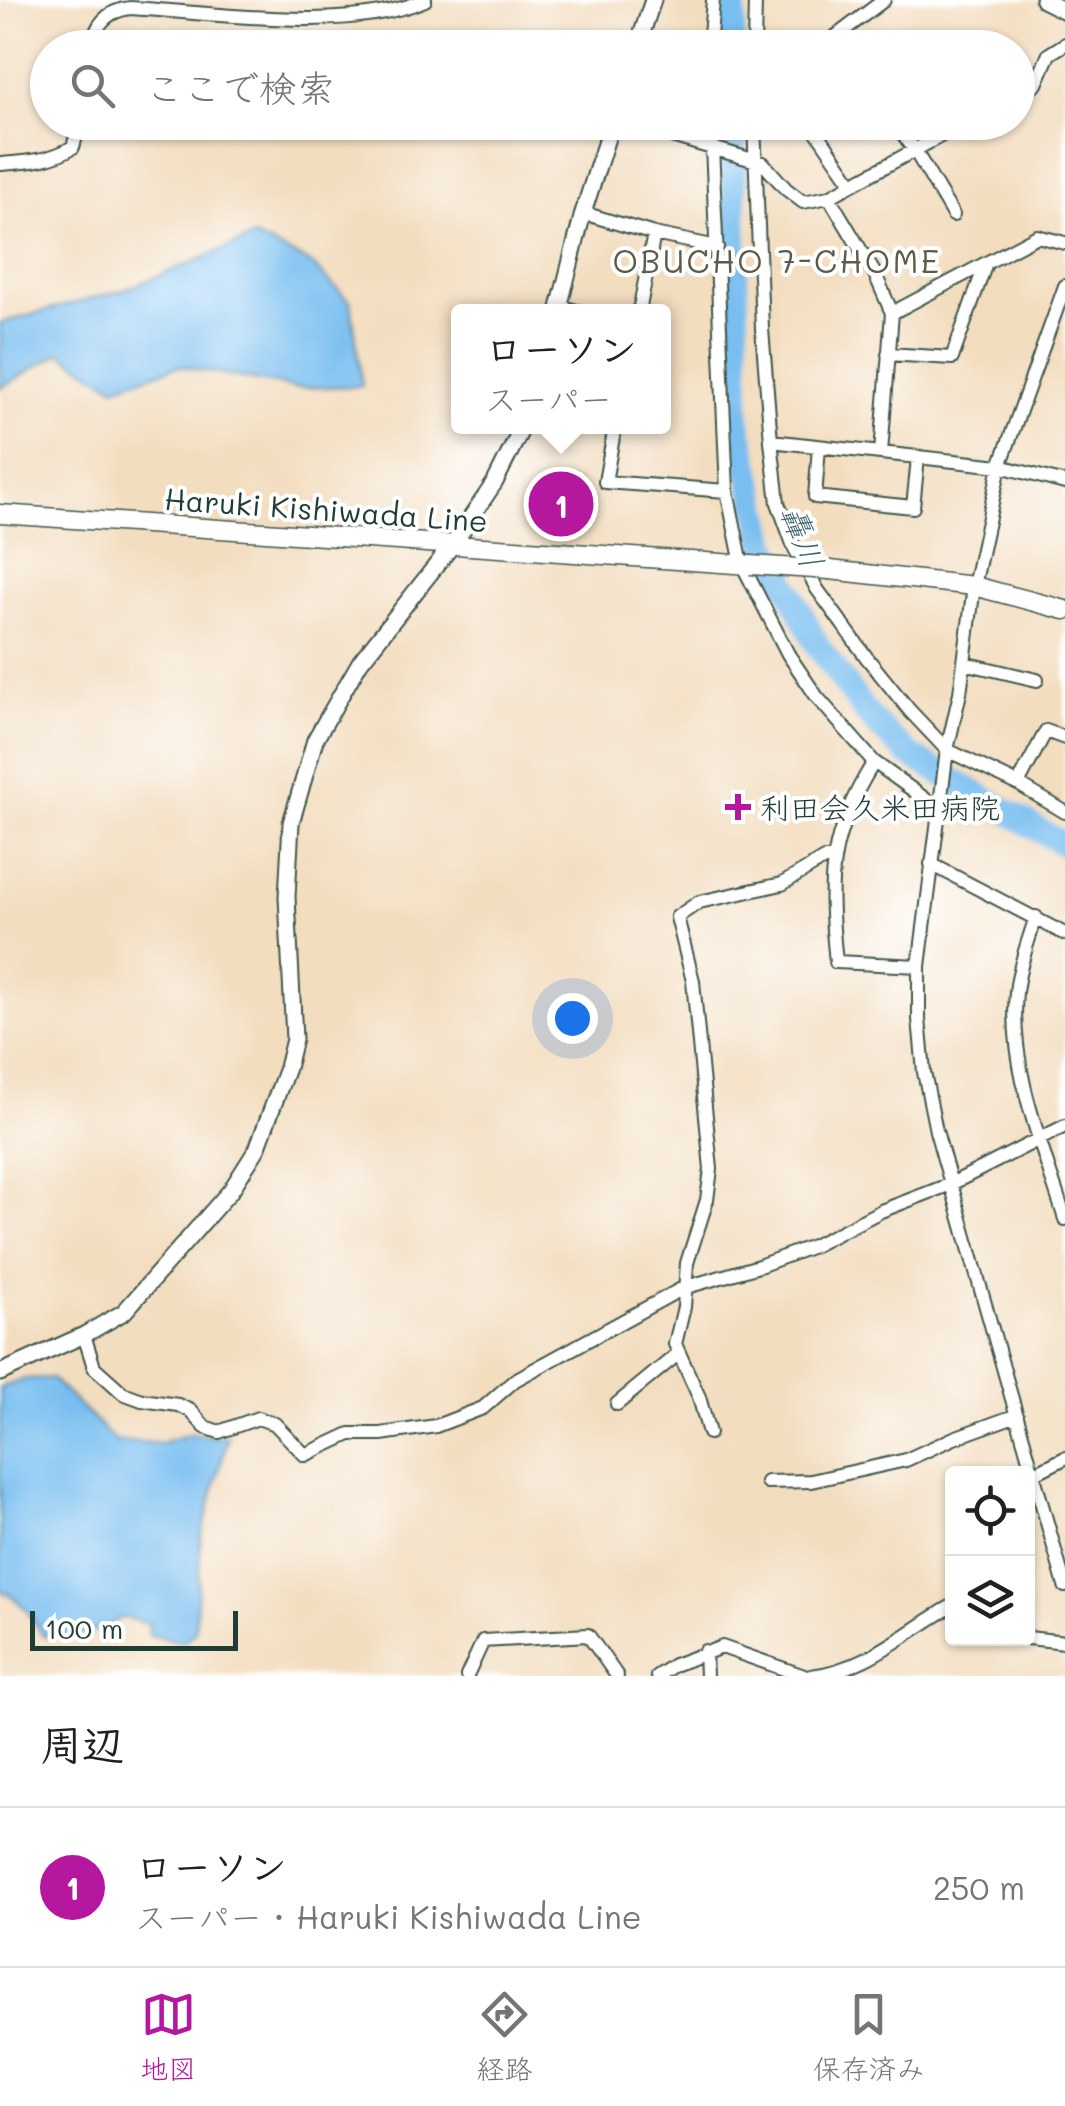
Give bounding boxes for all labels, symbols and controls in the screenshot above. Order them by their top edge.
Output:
search box [30,30,1035,140]
icon: search [65,58,120,113]
text: ここで検索 [145,62,335,112]
district label: OBUCHO 7-CHOME [613,239,941,281]
popup [451,304,671,434]
text: ローソン [485,323,637,373]
text: スーパー [485,377,612,419]
pin: 1 [528,466,594,542]
street label: Haruki Kishiwada Line [163,478,489,540]
water label: 轟川 [773,499,835,573]
place label: 利田会久米田病院 [760,787,1000,827]
marker: 利田会久米田病院 [725,794,751,820]
your location [547,993,598,1044]
map controls [945,1466,1035,1646]
button: locate [945,1466,1035,1556]
button: layers [945,1556,1035,1646]
scale bar [30,1606,238,1650]
text: 100 m [45,1610,123,1646]
text: 周辺 [40,1716,124,1771]
text: ローソン [135,1841,287,1891]
text: 1 [65,1866,80,1908]
text: 250 m [933,1866,1025,1908]
text: スーパー · Haruki Kishiwada Line [135,1895,642,1937]
tab: 地図 [140,1987,196,2087]
tab: 経路 [476,1987,533,2087]
tab: 保存済み [813,1987,925,2087]

